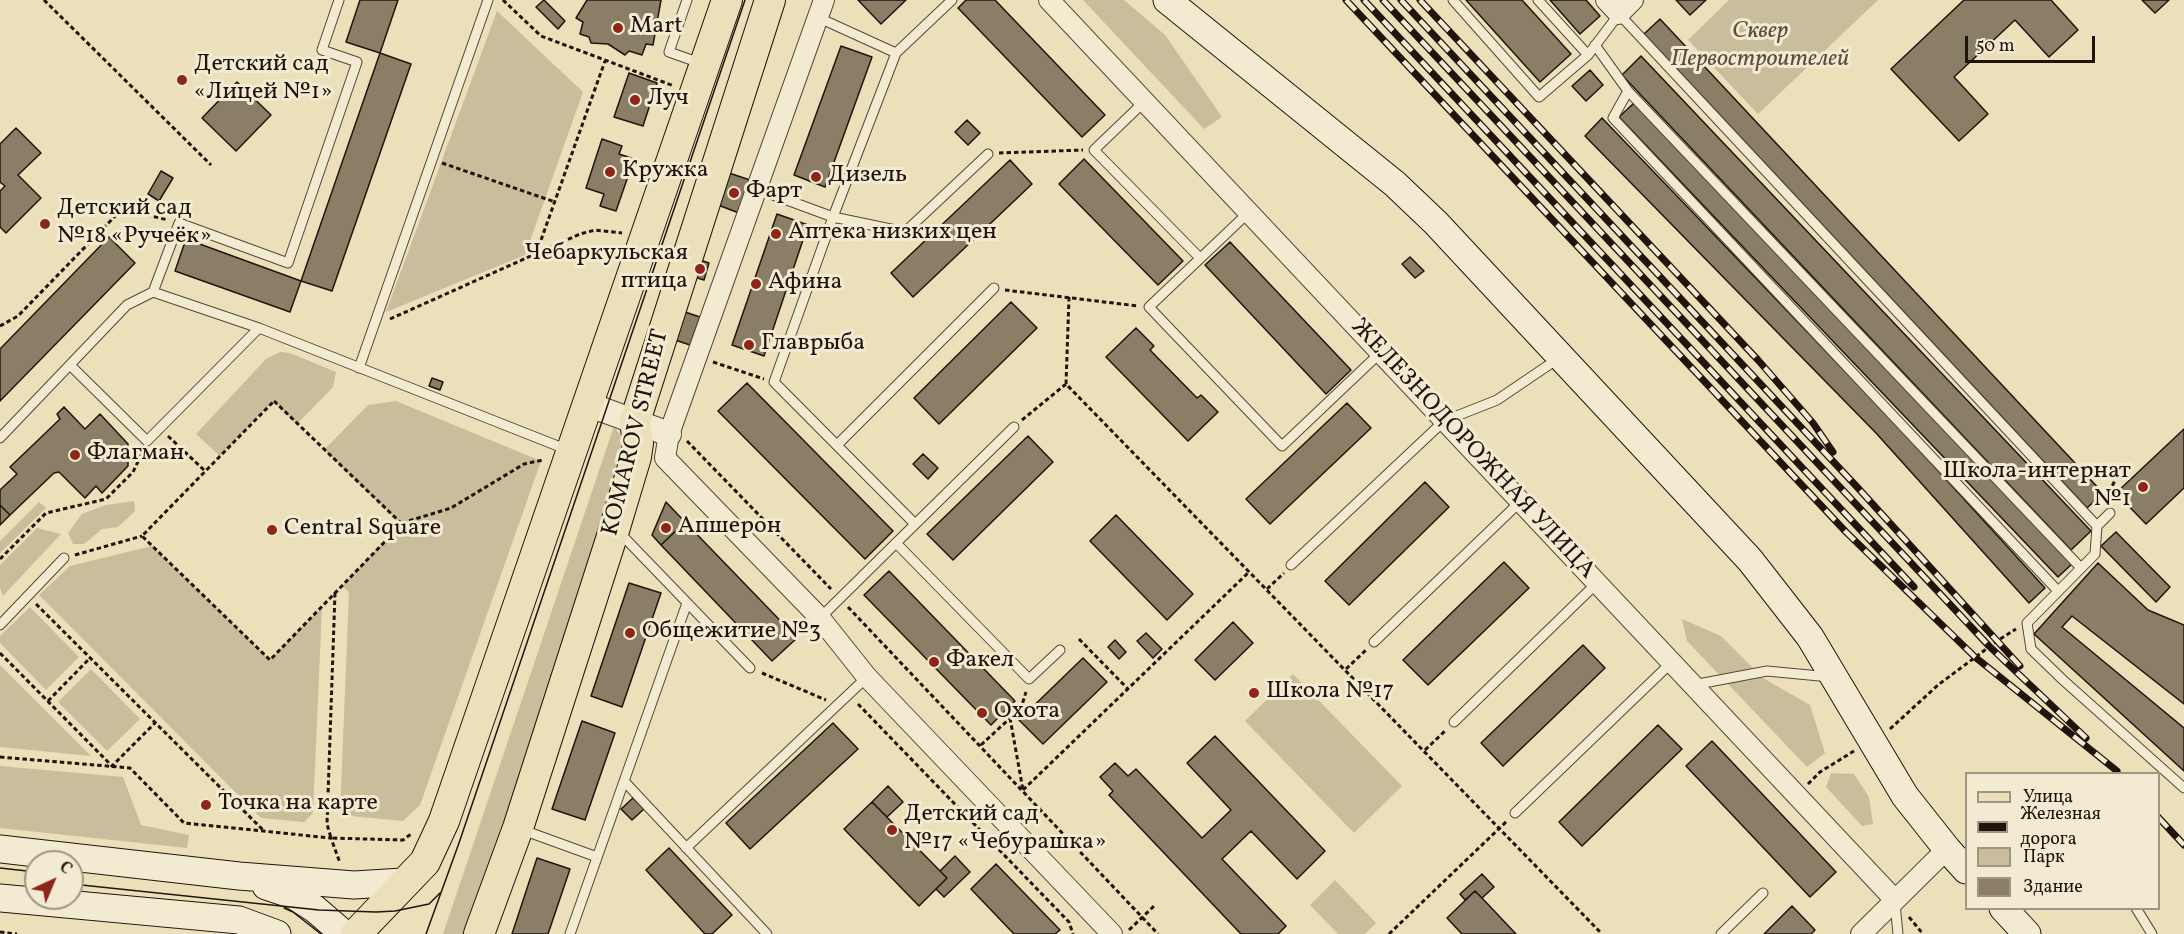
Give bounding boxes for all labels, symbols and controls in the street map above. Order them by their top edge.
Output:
place label: Mart [630,14,683,42]
park label: Сквер Первостроителей [1671,19,1849,75]
marker: Mart [611,21,625,35]
scale bar [1968,24,2098,62]
text: 50 m [1976,34,2015,59]
place label: Детский сад «Лицей №1» [194,52,333,108]
marker: Детский сад «Лицей №1» [175,73,189,87]
place label: Луч [647,86,689,114]
marker: Луч [628,93,642,107]
place label: Кружка [622,158,709,186]
place label: Дизель [828,163,907,191]
marker: Кружка [603,165,617,179]
marker: Дизель [809,170,823,184]
place label: Фарт [746,179,802,207]
marker: Фарт [727,186,741,200]
place label: Детский сад №18 «Ручеёк» [57,196,212,252]
marker: Детский сад №18 «Ручеёк» [38,217,52,231]
place label: Аптека низких цен [788,220,997,248]
marker: Аптека низких цен [769,227,783,241]
place label: Чебаркульская птица [525,241,688,297]
marker: Чебаркульская птица [693,262,707,276]
place label: Афина [768,270,842,298]
marker: Афина [749,277,763,291]
street label: ЖЕЛЕЗНОДОРОЖНАЯ УЛИЦА [1344,314,1600,586]
street label: KOMAROV STREET [597,327,677,539]
place label: Главрыба [761,331,865,359]
marker: Главрыба [742,338,756,352]
place label: Флагман [87,441,184,469]
marker: Флагман [68,448,82,462]
place label: Школа-интернат №1 [1943,459,2131,515]
marker: Школа-интернат №1 [2136,480,2150,494]
place label: Апшерон [678,514,781,542]
place label: Central Square [284,516,441,544]
marker: Апшерон [659,521,673,535]
marker: Central Square [265,523,279,537]
place label: Общежитие №3 [642,619,821,647]
marker: Общежитие №3 [623,626,637,640]
place label: Факел [946,648,1014,676]
marker: Факел [927,655,941,669]
place label: Школа №17 [1266,679,1394,707]
marker: Школа №17 [1247,686,1261,700]
place label: Охота [994,699,1060,727]
marker: Охота [975,706,989,720]
legend [1965,772,2160,910]
text: Улица [2023,785,2073,810]
place label: Точка на карте [218,791,378,819]
marker: Точка на карте [199,798,213,812]
place label: Детский сад №17 «Чебурашка» [904,802,1106,858]
text: Железная дорога [2020,802,2101,852]
marker: Детский сад №17 «Чебурашка» [885,823,899,837]
text: Парк [2023,845,2065,870]
north arrow [24,850,84,910]
text: С [54,857,76,880]
text: Здание [2023,875,2083,900]

